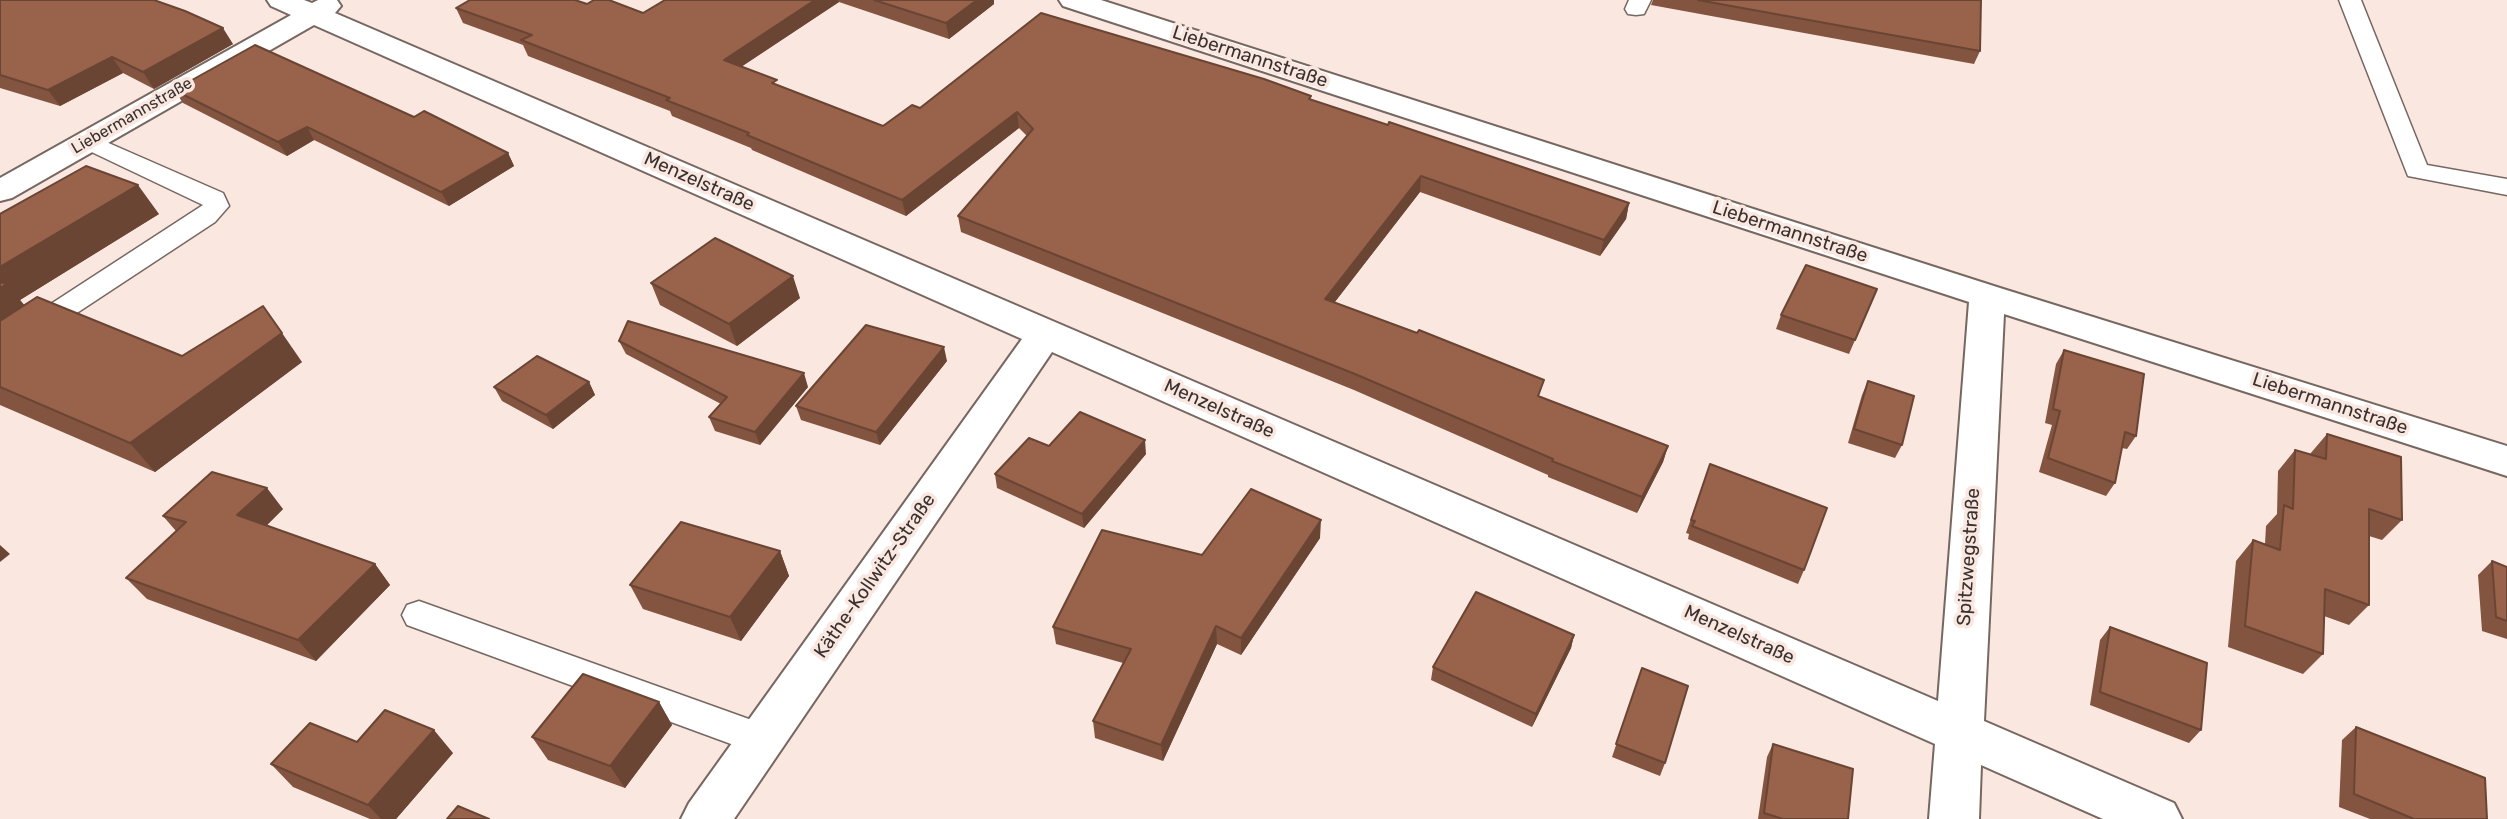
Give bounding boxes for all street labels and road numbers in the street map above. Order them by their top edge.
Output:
street label: Liebermannstraße [1169,21,1331,93]
street label: Liebermannstraße [68,74,196,158]
street label: Menzelstraße [640,147,758,217]
street label: Liebermannstraße [1709,196,1871,268]
street label: Liebermannstraße [2249,368,2411,440]
street label: Menzelstraße [1160,374,1278,444]
street label: Spitzwegstraße [1953,487,1985,627]
street label: Käthe-Kollwitz-Straße [810,489,940,663]
street label: Menzelstraße [1680,600,1798,670]

